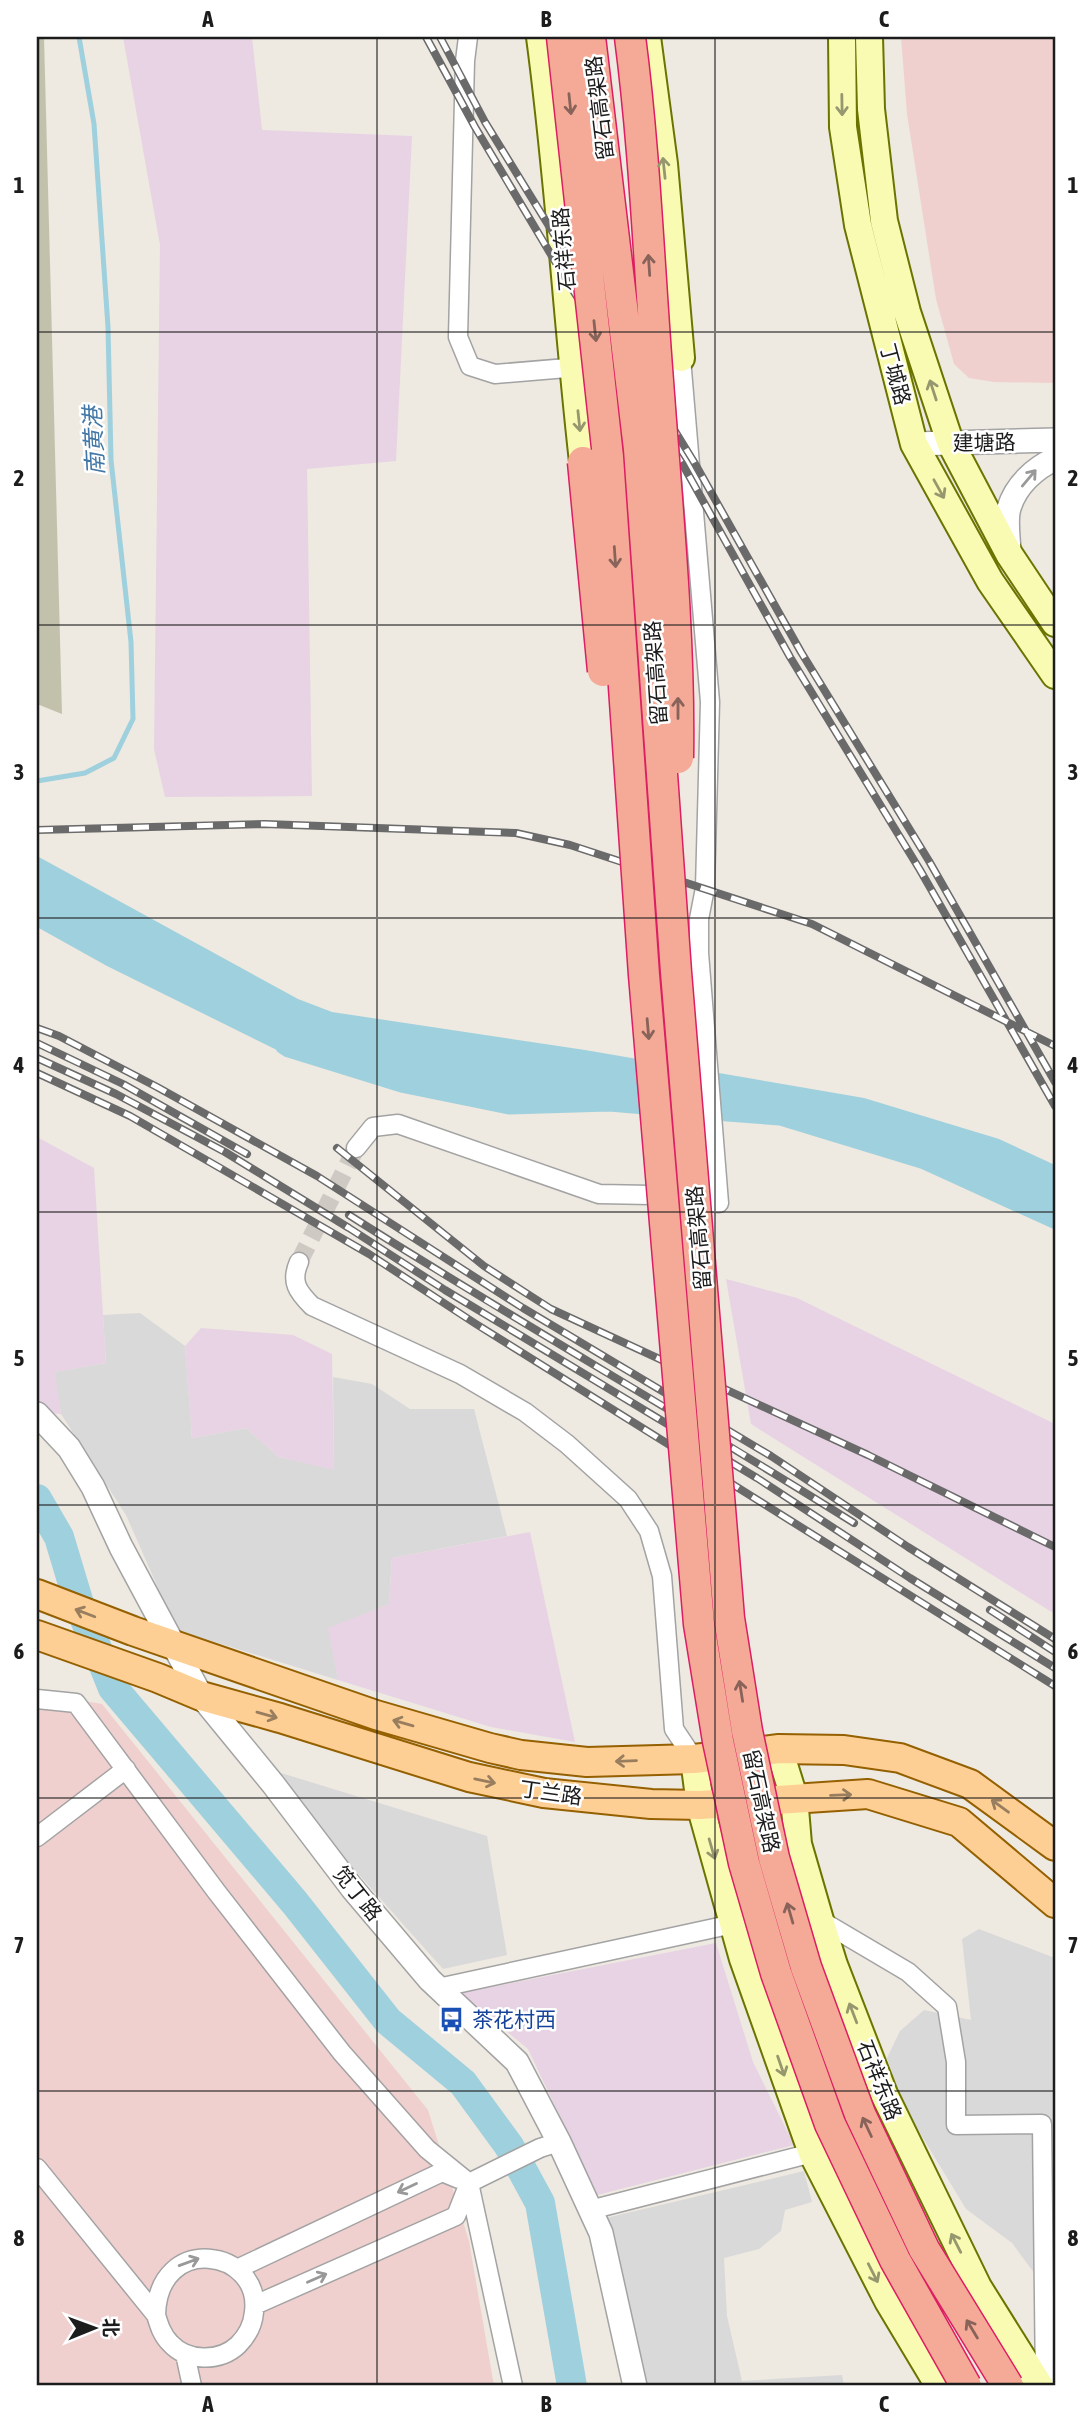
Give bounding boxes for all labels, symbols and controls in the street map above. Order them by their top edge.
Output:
text: A [201,6,214,32]
text: B [541,6,552,32]
text: C [879,6,890,32]
street label: 留石高架路 [581,54,617,162]
one-way arrow [564,93,577,115]
one-way arrow [836,93,849,116]
one-way arrow [657,157,670,180]
text: 1 [14,172,25,198]
text: 1 [1068,172,1079,198]
street label: 石祥东路 [547,206,579,292]
one-way arrow [642,254,655,277]
one-way arrow [588,319,601,341]
street label: 丁城路 [876,340,916,408]
one-way arrow [926,379,938,401]
water label: 南黄港 [79,403,109,476]
one-way arrow [572,410,585,432]
street label: 建塘路 [952,429,1016,455]
text: 2 [14,465,24,491]
text: 2 [1068,465,1078,491]
one-way arrow [1021,469,1037,487]
one-way arrow [932,479,946,499]
one-way arrow [609,545,622,568]
street label: 留石高架路 [639,620,671,726]
one-way arrow [672,697,685,720]
text: 3 [14,759,24,785]
text: 3 [1068,759,1078,785]
one-way arrow [642,1017,655,1039]
text: 4 [13,1052,25,1078]
text: 4 [1067,1052,1079,1078]
street label: 留石高架路 [681,1185,715,1291]
text: 5 [14,1345,25,1371]
text: 5 [1068,1345,1079,1371]
one-way arrow [75,1605,96,1618]
text: 6 [14,1638,25,1664]
text: 6 [1068,1638,1079,1664]
one-way arrow [734,1680,747,1703]
one-way arrow [256,1709,278,1722]
one-way arrow [393,1715,415,1728]
street label: 留石高架路 [739,1747,785,1855]
one-way arrow [615,1754,638,1767]
one-way arrow [473,1774,496,1788]
street label: 丁兰路 [518,1776,584,1808]
one-way arrow [829,1789,852,1802]
one-way arrow [991,1799,1010,1813]
one-way arrow [707,1838,720,1860]
street label: 笕丁路 [329,1861,387,1925]
one-way arrow [783,1902,796,1924]
text: 7 [14,1932,24,1958]
text: 7 [1068,1932,1078,1958]
one-way arrow [845,2003,858,2025]
bus stop icon: 茶花村西 [438,2005,466,2033]
place label: 茶花村西 [472,2007,556,2031]
street label: 石祥东路 [853,2037,907,2123]
one-way arrow [775,2055,788,2077]
one-way arrow [860,2117,873,2138]
one-way arrow [397,2182,418,2196]
text: 8 [14,2225,25,2251]
text: 8 [1068,2225,1079,2251]
one-way arrow [948,2233,962,2254]
one-way arrow [178,2255,200,2267]
one-way arrow [867,2262,881,2283]
one-way arrow [306,2271,328,2284]
north arrow [60,2294,130,2364]
text: 北 [100,2318,122,2337]
one-way arrow [964,2319,978,2339]
text: A [201,2391,214,2417]
text: B [541,2391,552,2417]
text: C [879,2391,890,2417]

